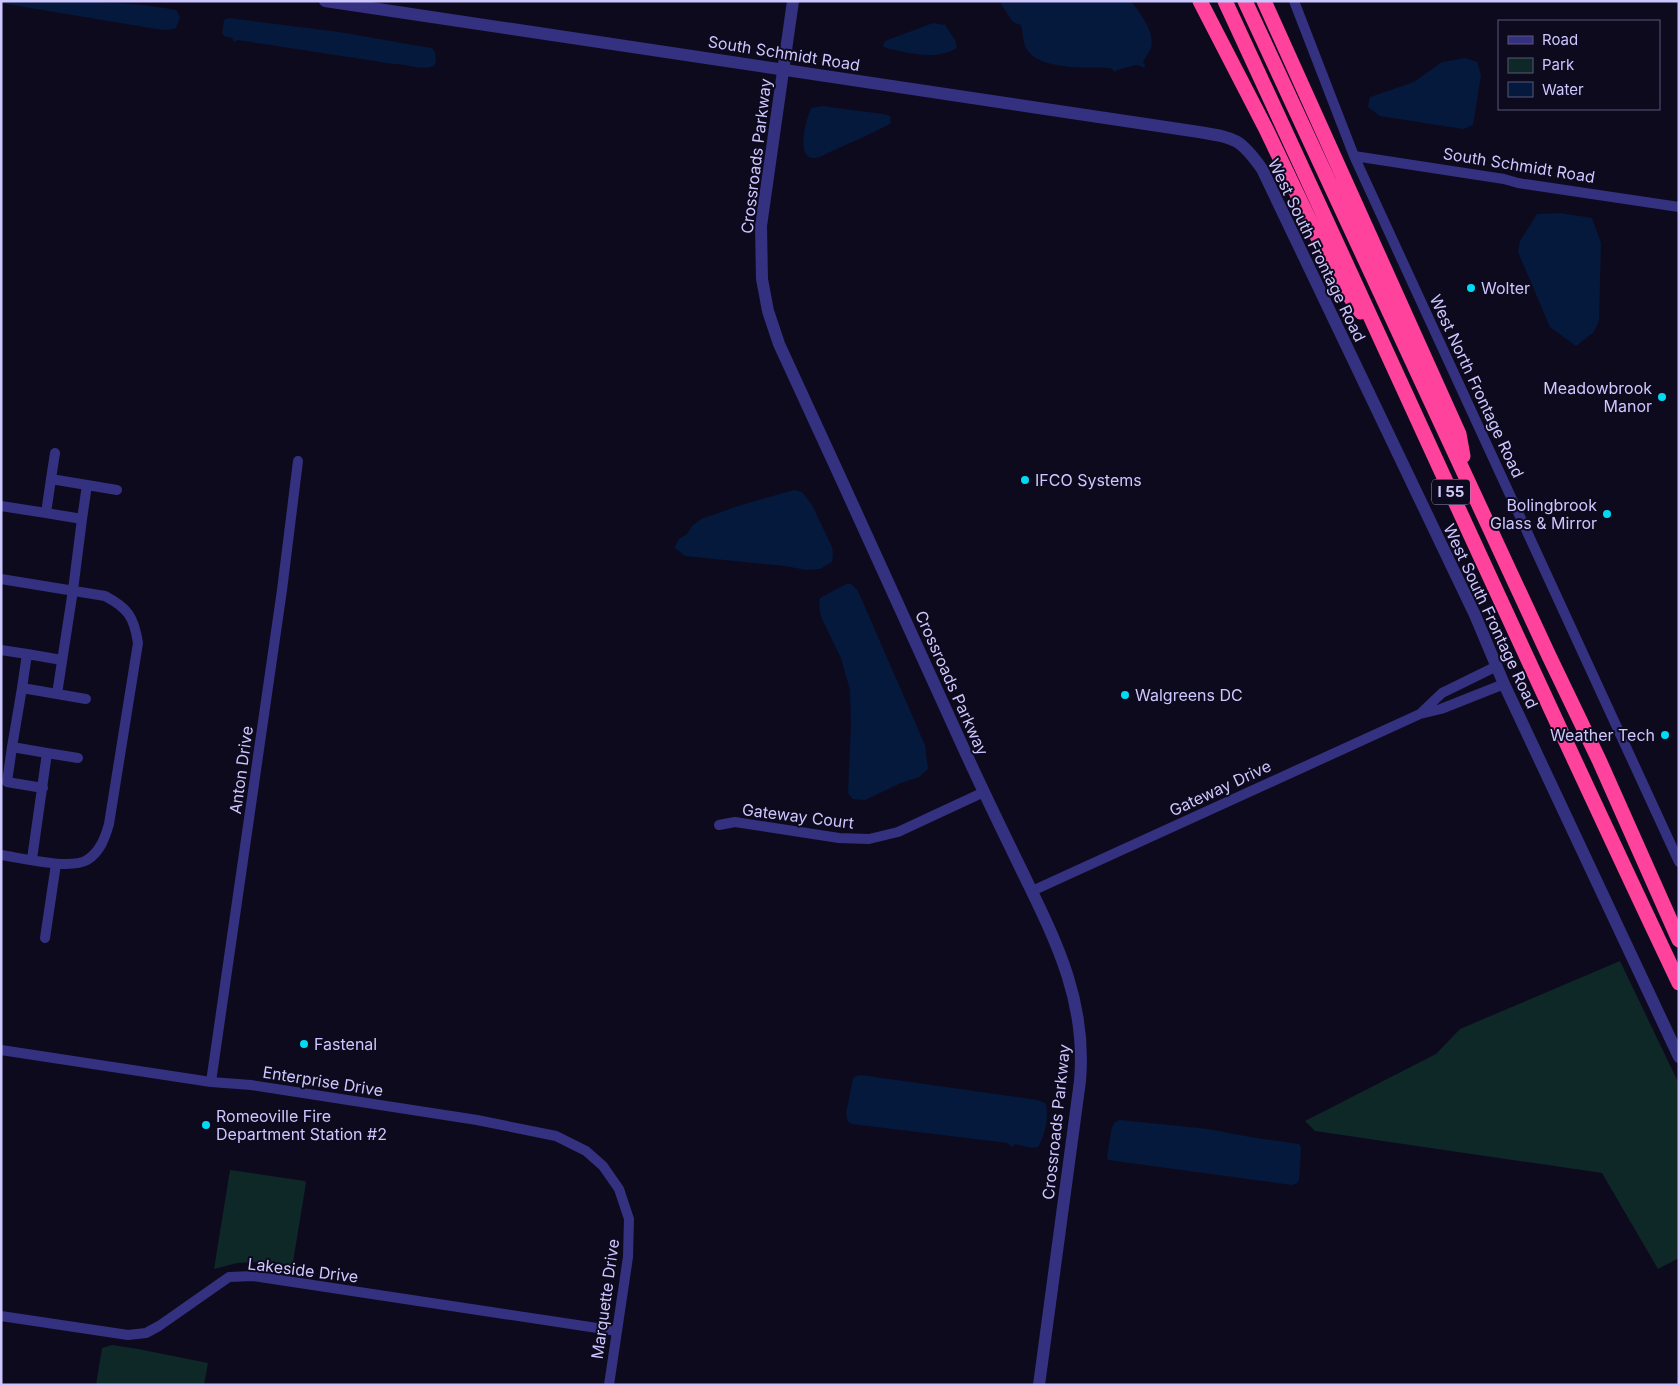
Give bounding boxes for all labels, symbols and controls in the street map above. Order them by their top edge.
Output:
legend [1498,20,1660,110]
text: Road [1542,30,1578,49]
street label: South Schmidt Road [707,31,861,75]
text: Park [1542,55,1575,74]
street label: Crossroads Parkway [737,77,775,235]
text: Water [1542,80,1584,99]
street label: South Schmidt Road [1442,143,1596,187]
street label: West South Frontage Road [1264,155,1370,345]
place label: Wolter [1481,278,1530,298]
marker: Wolter [1465,282,1477,294]
street label: West North Frontage Road [1426,291,1528,481]
place label: Meadowbrook Manor [1543,378,1652,416]
marker: Meadowbrook Manor [1656,391,1668,403]
place label: IFCO Systems [1035,470,1142,490]
marker: IFCO Systems [1019,474,1031,486]
road number: I 55 [1432,480,1470,504]
place label: Bolingbrook Glass & Mirror [1490,495,1597,533]
marker: Bolingbrook Glass & Mirror [1601,508,1613,520]
street label: West South Frontage Road [1439,521,1543,711]
street label: Crossroads Parkway [911,608,993,758]
place label: Walgreens DC [1135,685,1243,705]
marker: Walgreens DC [1119,689,1131,701]
street label: Anton Drive [225,725,257,815]
place label: Weather Tech [1550,725,1655,745]
marker: Weather Tech [1659,729,1671,741]
street label: Gateway Drive [1166,756,1274,820]
street label: Gateway Court [741,799,855,833]
place label: Fastenal [314,1034,377,1054]
marker: Fastenal [298,1038,310,1050]
street label: Crossroads Parkway [1038,1043,1074,1201]
street label: Enterprise Drive [261,1062,385,1100]
place label: Romeoville Fire Department Station #2 [216,1106,387,1144]
marker: Romeoville Fire Department Station #2 [200,1119,212,1131]
street label: Marquette Drive [587,1238,623,1360]
street label: Lakeside Drive [246,1253,360,1287]

